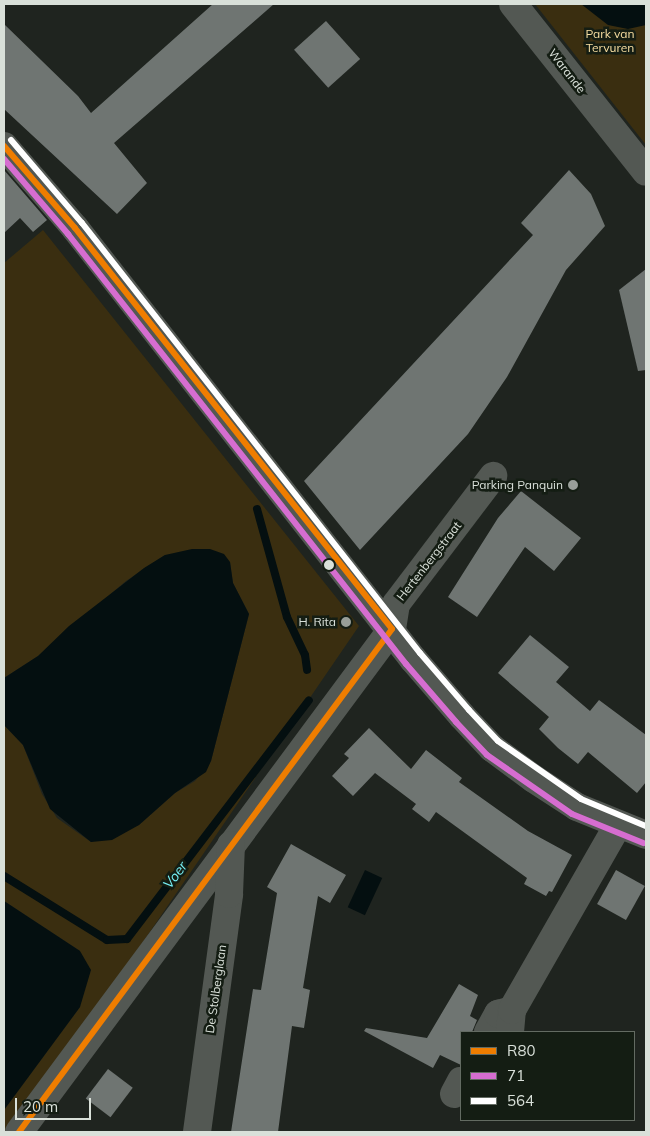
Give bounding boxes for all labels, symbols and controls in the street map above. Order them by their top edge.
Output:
park label: Park van Tervuren [586,27,634,55]
street label: Warande [545,46,589,96]
place label: Parking Panquin [472,478,563,492]
marker: Parking Panquin [567,479,579,491]
street label: Hertenbergstraat [394,519,464,603]
unlabelled marker [324,560,334,570]
place label: H. Rita [298,615,336,629]
marker: H. Rita [340,616,352,628]
water label: Voer [159,858,191,892]
street label: De Stolberglaan [203,944,229,1034]
legend [460,1031,635,1121]
text: R80 [507,1041,535,1060]
text: 71 [507,1066,525,1085]
scale bar [18,1088,94,1120]
text: 564 [507,1091,534,1110]
text: 20 m [23,1097,58,1116]

